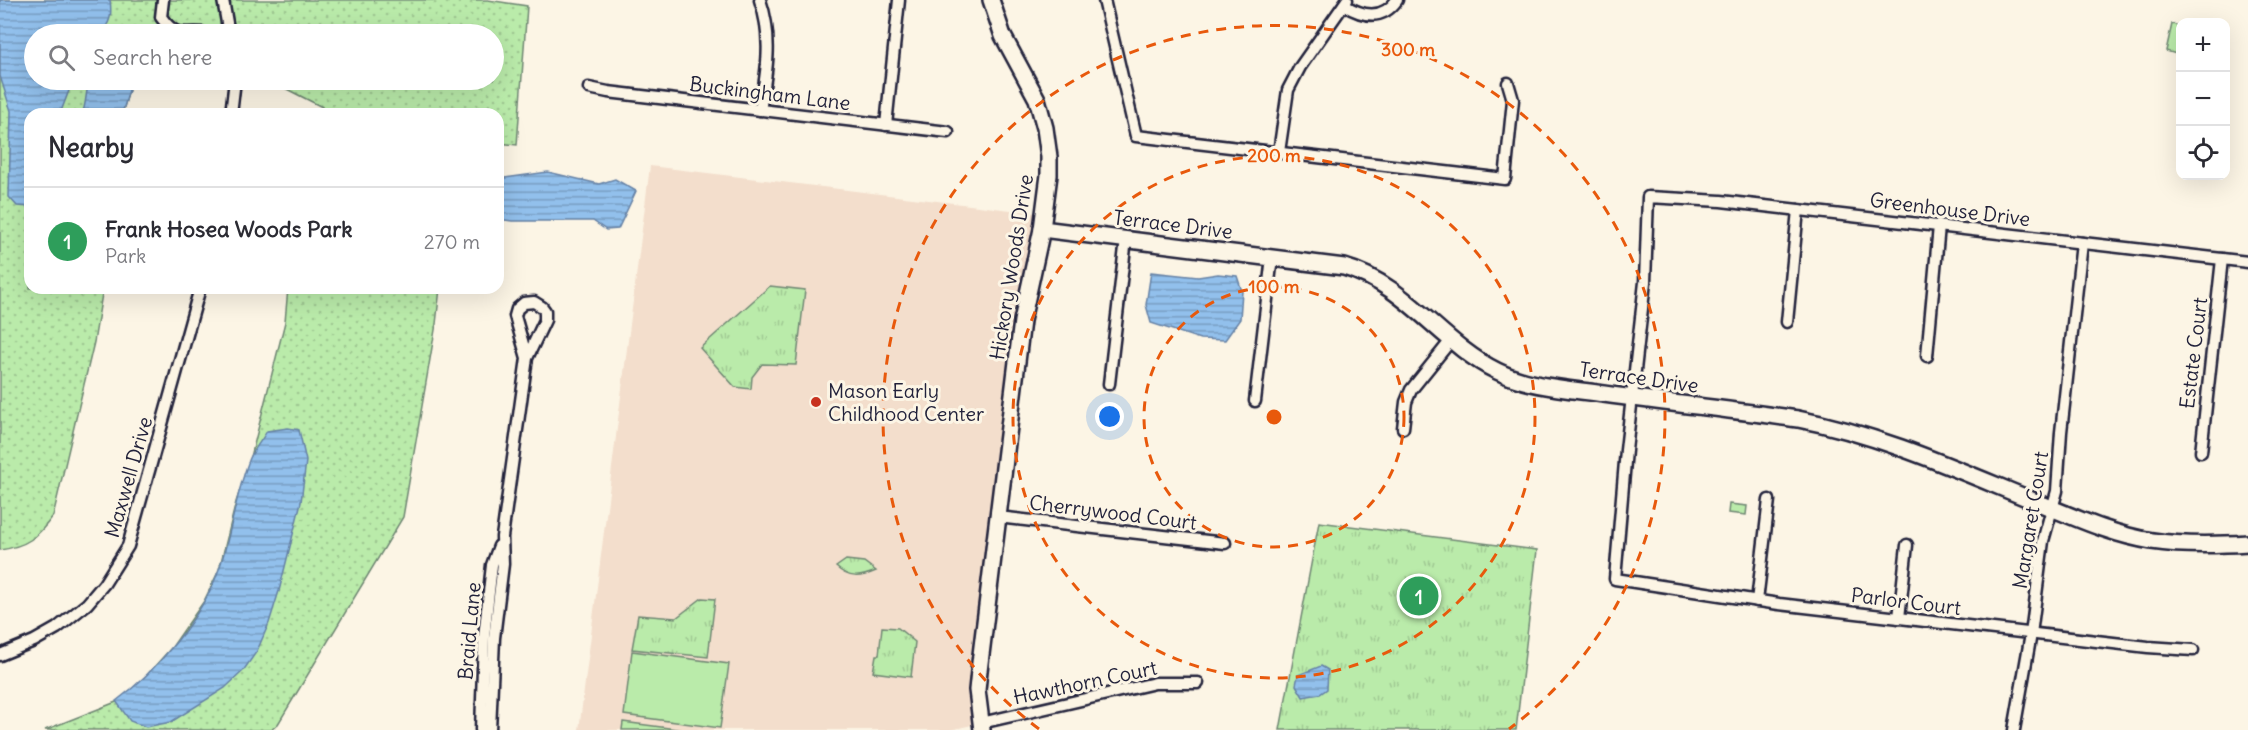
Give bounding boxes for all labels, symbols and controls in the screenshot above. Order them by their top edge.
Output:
map controls [2176,18,2230,180]
button: + [2176,18,2230,72]
search box [24,24,504,90]
text: 300 m [1381,38,1435,61]
icon: search [45,41,78,74]
text: Search here [93,43,212,71]
street label: Buckingham Lane [688,71,852,115]
button: − [2176,72,2230,126]
button: locate [2176,126,2230,180]
text: Nearby [48,131,134,164]
text: 200 m [1247,144,1301,167]
street label: Hickory Woods Drive [984,172,1038,362]
street label: Greenhouse Drive [1868,187,2032,231]
street label: Terrace Drive [1112,204,1234,244]
text: Frank Hosea Woods Park [105,215,352,243]
text: 1 [64,229,71,254]
text: 270 m [424,229,480,254]
text: Park [105,243,146,268]
text: 100 m [1249,275,1300,298]
street label: Estate Court [2174,296,2212,410]
street label: Terrace Drive [1578,356,1700,398]
place label: Mason Early Childhood Center [828,378,984,426]
marker: Mason Early Childhood Center [809,395,823,409]
your location [1095,402,1124,431]
centre of rings [1264,407,1284,427]
street label: Maxwell Drive [99,414,157,540]
street label: Margaret Court [2007,449,2053,590]
street label: Cherrywood Court [1028,489,1198,535]
pin: 1 [1400,574,1438,618]
street label: Braid Lane [452,581,486,681]
street label: Parlor Court [1850,582,1963,620]
street label: Hawthorn Court [1011,655,1159,709]

